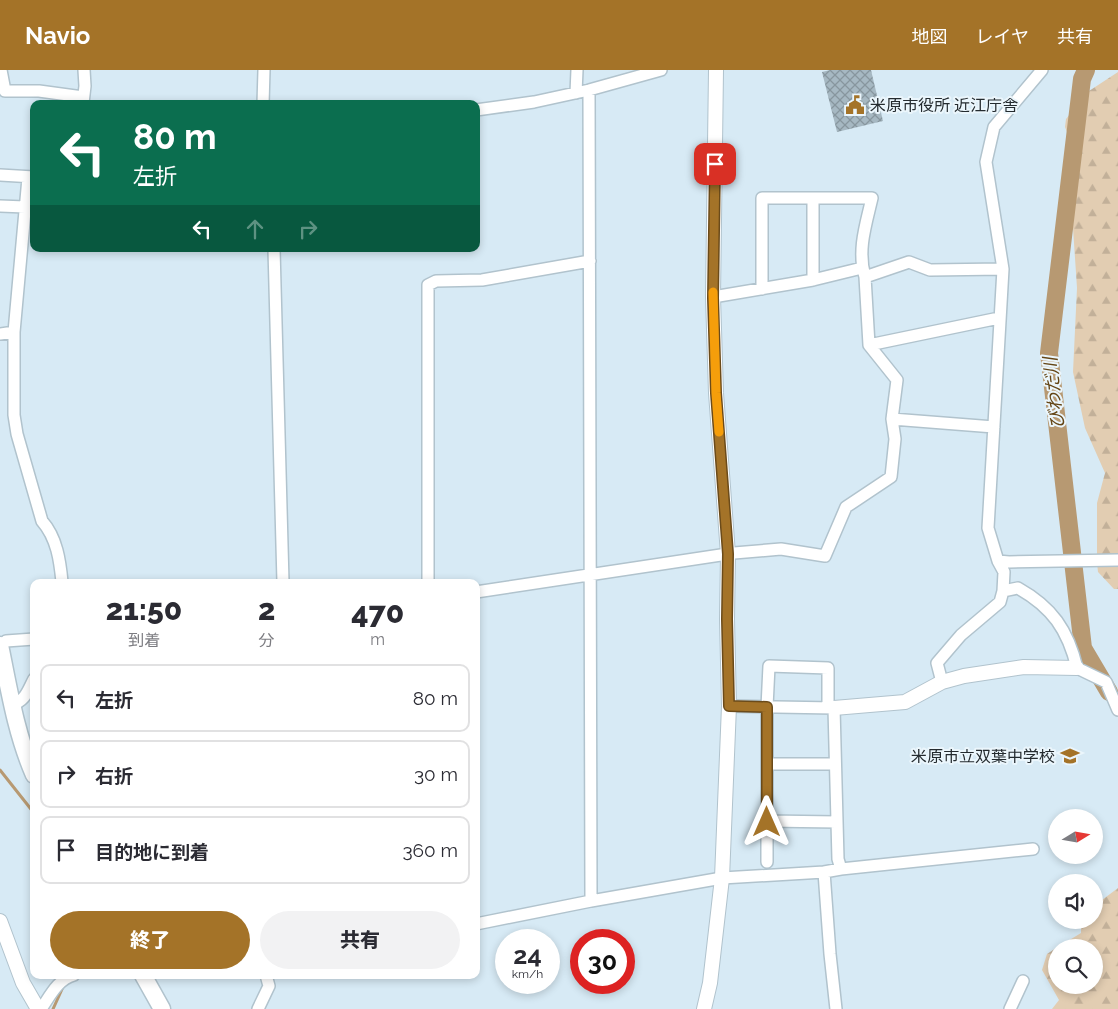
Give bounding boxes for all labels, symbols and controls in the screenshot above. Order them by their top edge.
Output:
text: Navio [25,21,90,50]
text: 地図 [912,26,948,47]
text: レイヤ [976,26,1029,47]
text: 共有 [1057,26,1093,47]
public building icon: 米原市役所 近江庁舎 [844,94,866,116]
place label: 米原市役所 近江庁舎 [870,96,1018,115]
text: 80 m [133,116,217,157]
icon: left [50,120,115,185]
pin [694,143,736,185]
icon: arrive [701,150,729,178]
text: 左折 [133,163,177,189]
icon: left [188,215,216,243]
icon: ahead [241,215,269,243]
icon: right [294,215,322,243]
water label: びわだ川 [1039,354,1068,430]
text: 21:50 [106,592,182,627]
text: 2 [258,592,275,627]
text: 470 [351,595,404,630]
text: m [370,630,385,649]
text: 到着 [128,631,160,650]
text: 分 [259,631,275,650]
icon: left [52,684,80,712]
text: 80 m [413,687,458,709]
text: 左折 [95,689,133,711]
school or university icon: 米原市立双葉中学校 [1059,745,1081,767]
place label: 米原市立双葉中学校 [911,747,1055,766]
icon: right [52,760,80,788]
text: 30 m [414,763,458,785]
text: 右折 [95,765,133,787]
position arrow [740,795,792,847]
north arrow [1048,809,1102,864]
map controls [1048,809,1103,994]
icon: arrive [52,836,80,864]
text: 360 m [402,839,458,861]
text: 目的地に到着 [95,841,209,863]
button: sound [1048,874,1103,929]
button: 終了 [50,911,250,969]
button: 共有 [260,911,460,969]
speed limit sign: 30 [570,929,635,994]
button: search [1048,939,1103,994]
text: 24 [513,940,542,970]
text: km/h [512,967,543,981]

